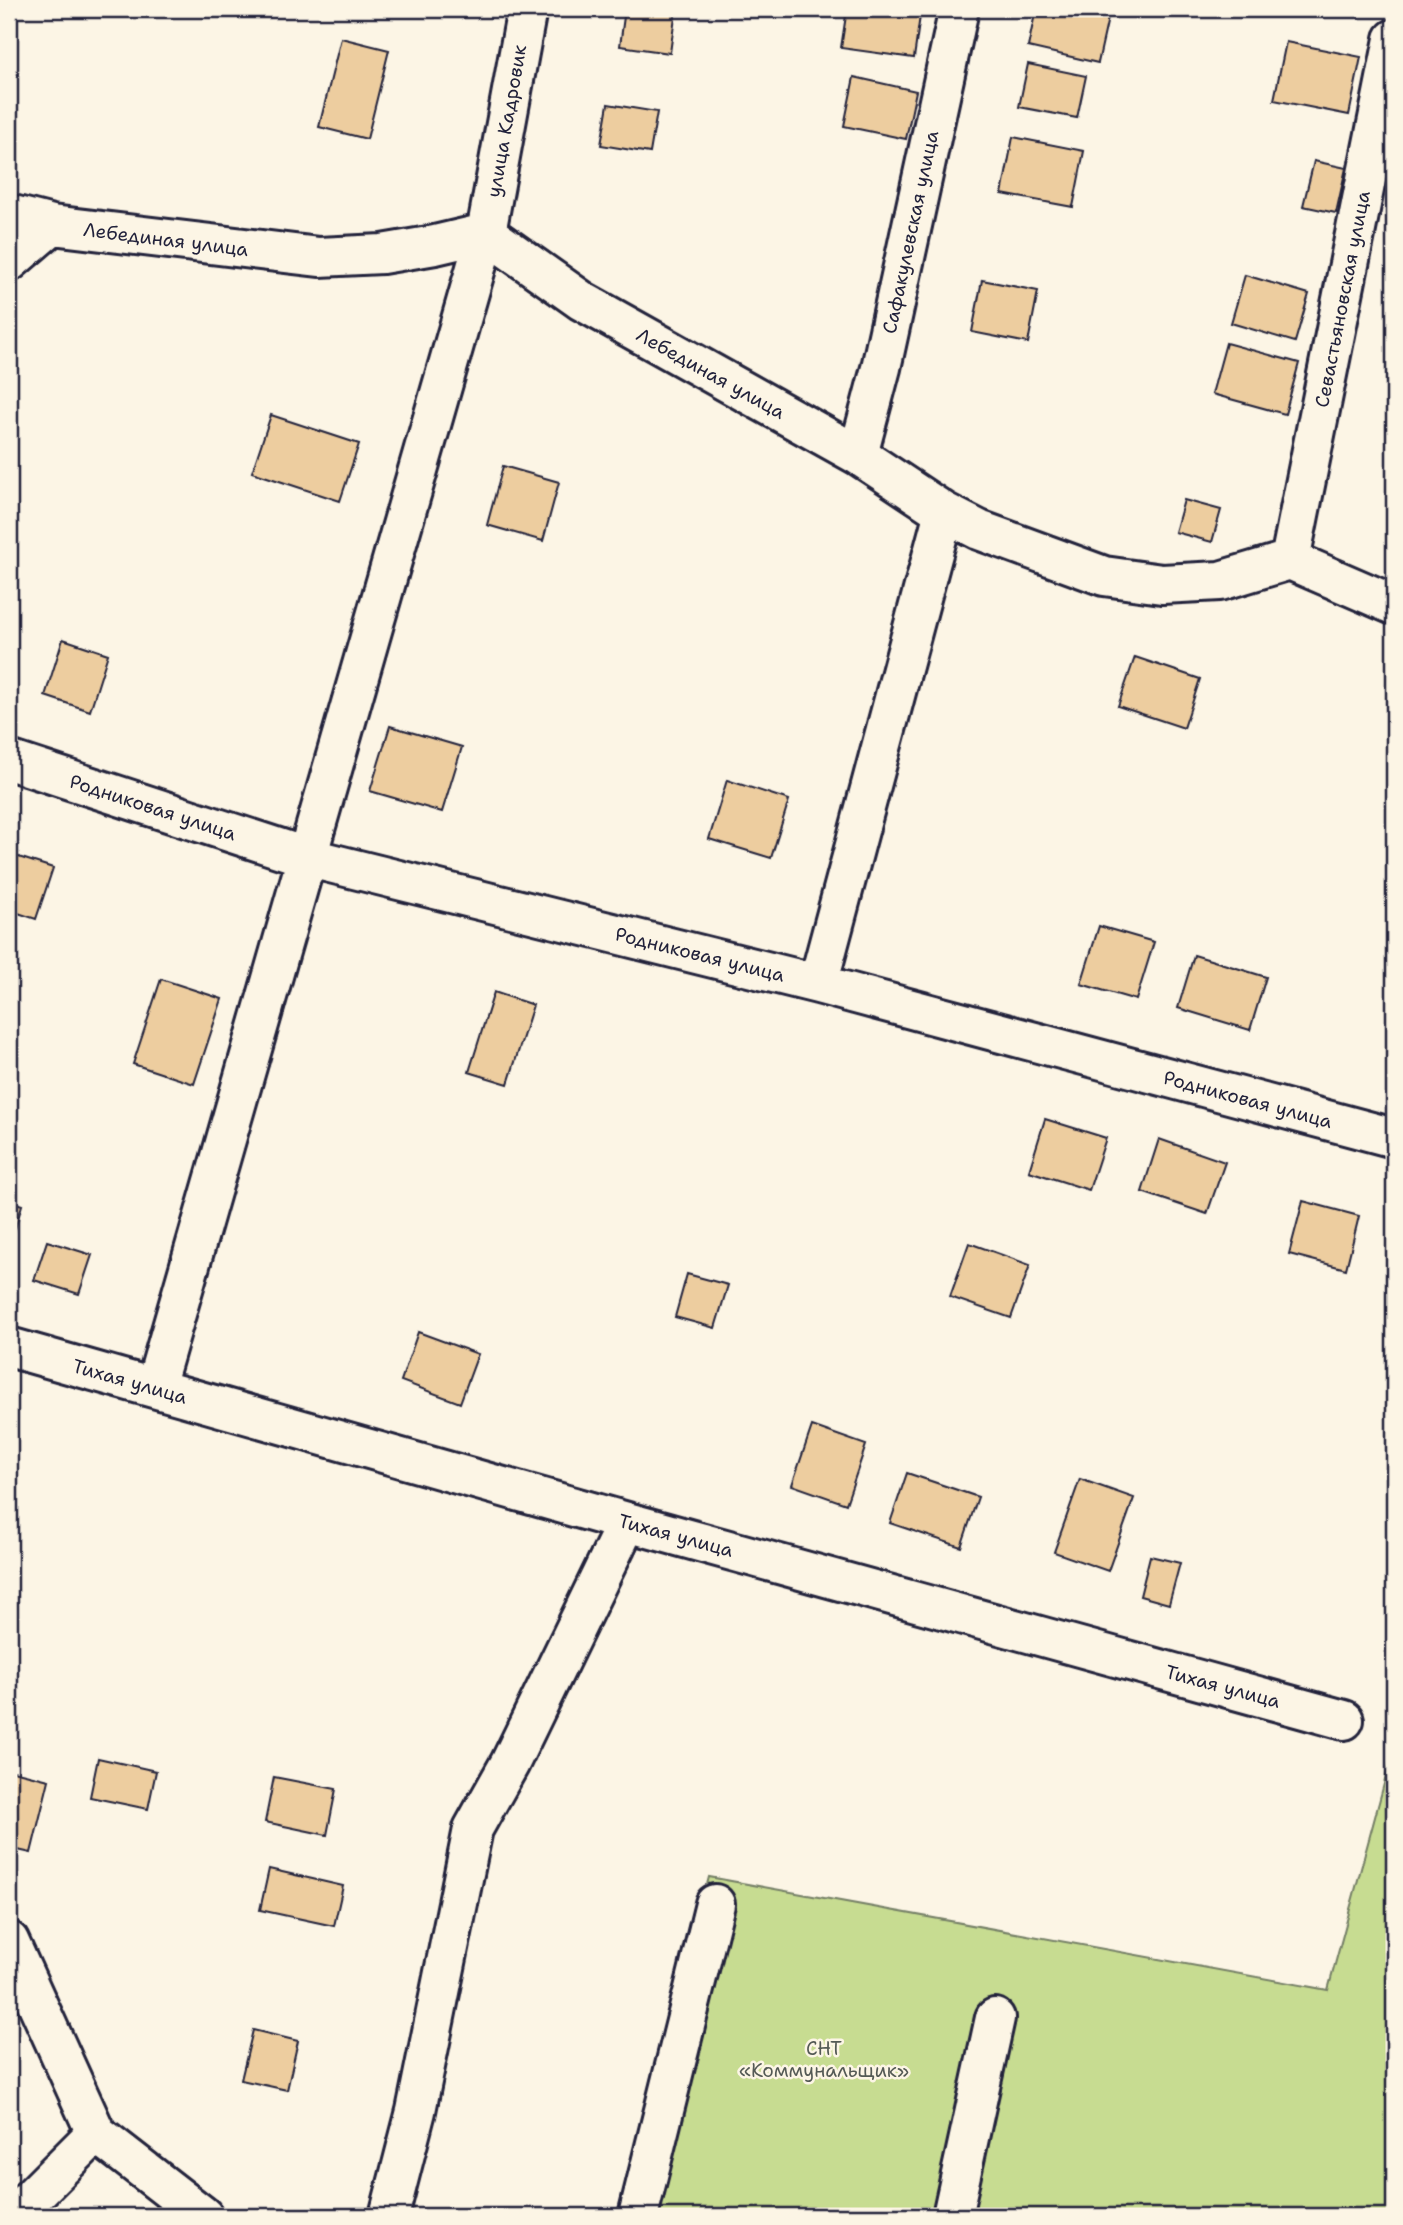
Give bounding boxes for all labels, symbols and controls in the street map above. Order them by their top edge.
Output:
street label: улица Кадровик [481,43,532,199]
street label: Сафакулевская улица [877,128,944,336]
street label: Севастьяновская улица [1309,188,1376,410]
street label: Лебединая улица [82,217,250,262]
street label: Лебединая улица [632,322,790,425]
street label: Родниковая улица [66,769,240,846]
street label: Родниковая улица [612,921,787,988]
street label: Родниковая улица [1161,1065,1335,1134]
street label: Тихая улица [70,1353,190,1410]
street label: Тихая улица [616,1508,736,1563]
street label: Тихая улица [1163,1659,1283,1714]
park label: СНТ «Коммунальщик» [739,2036,909,2083]

